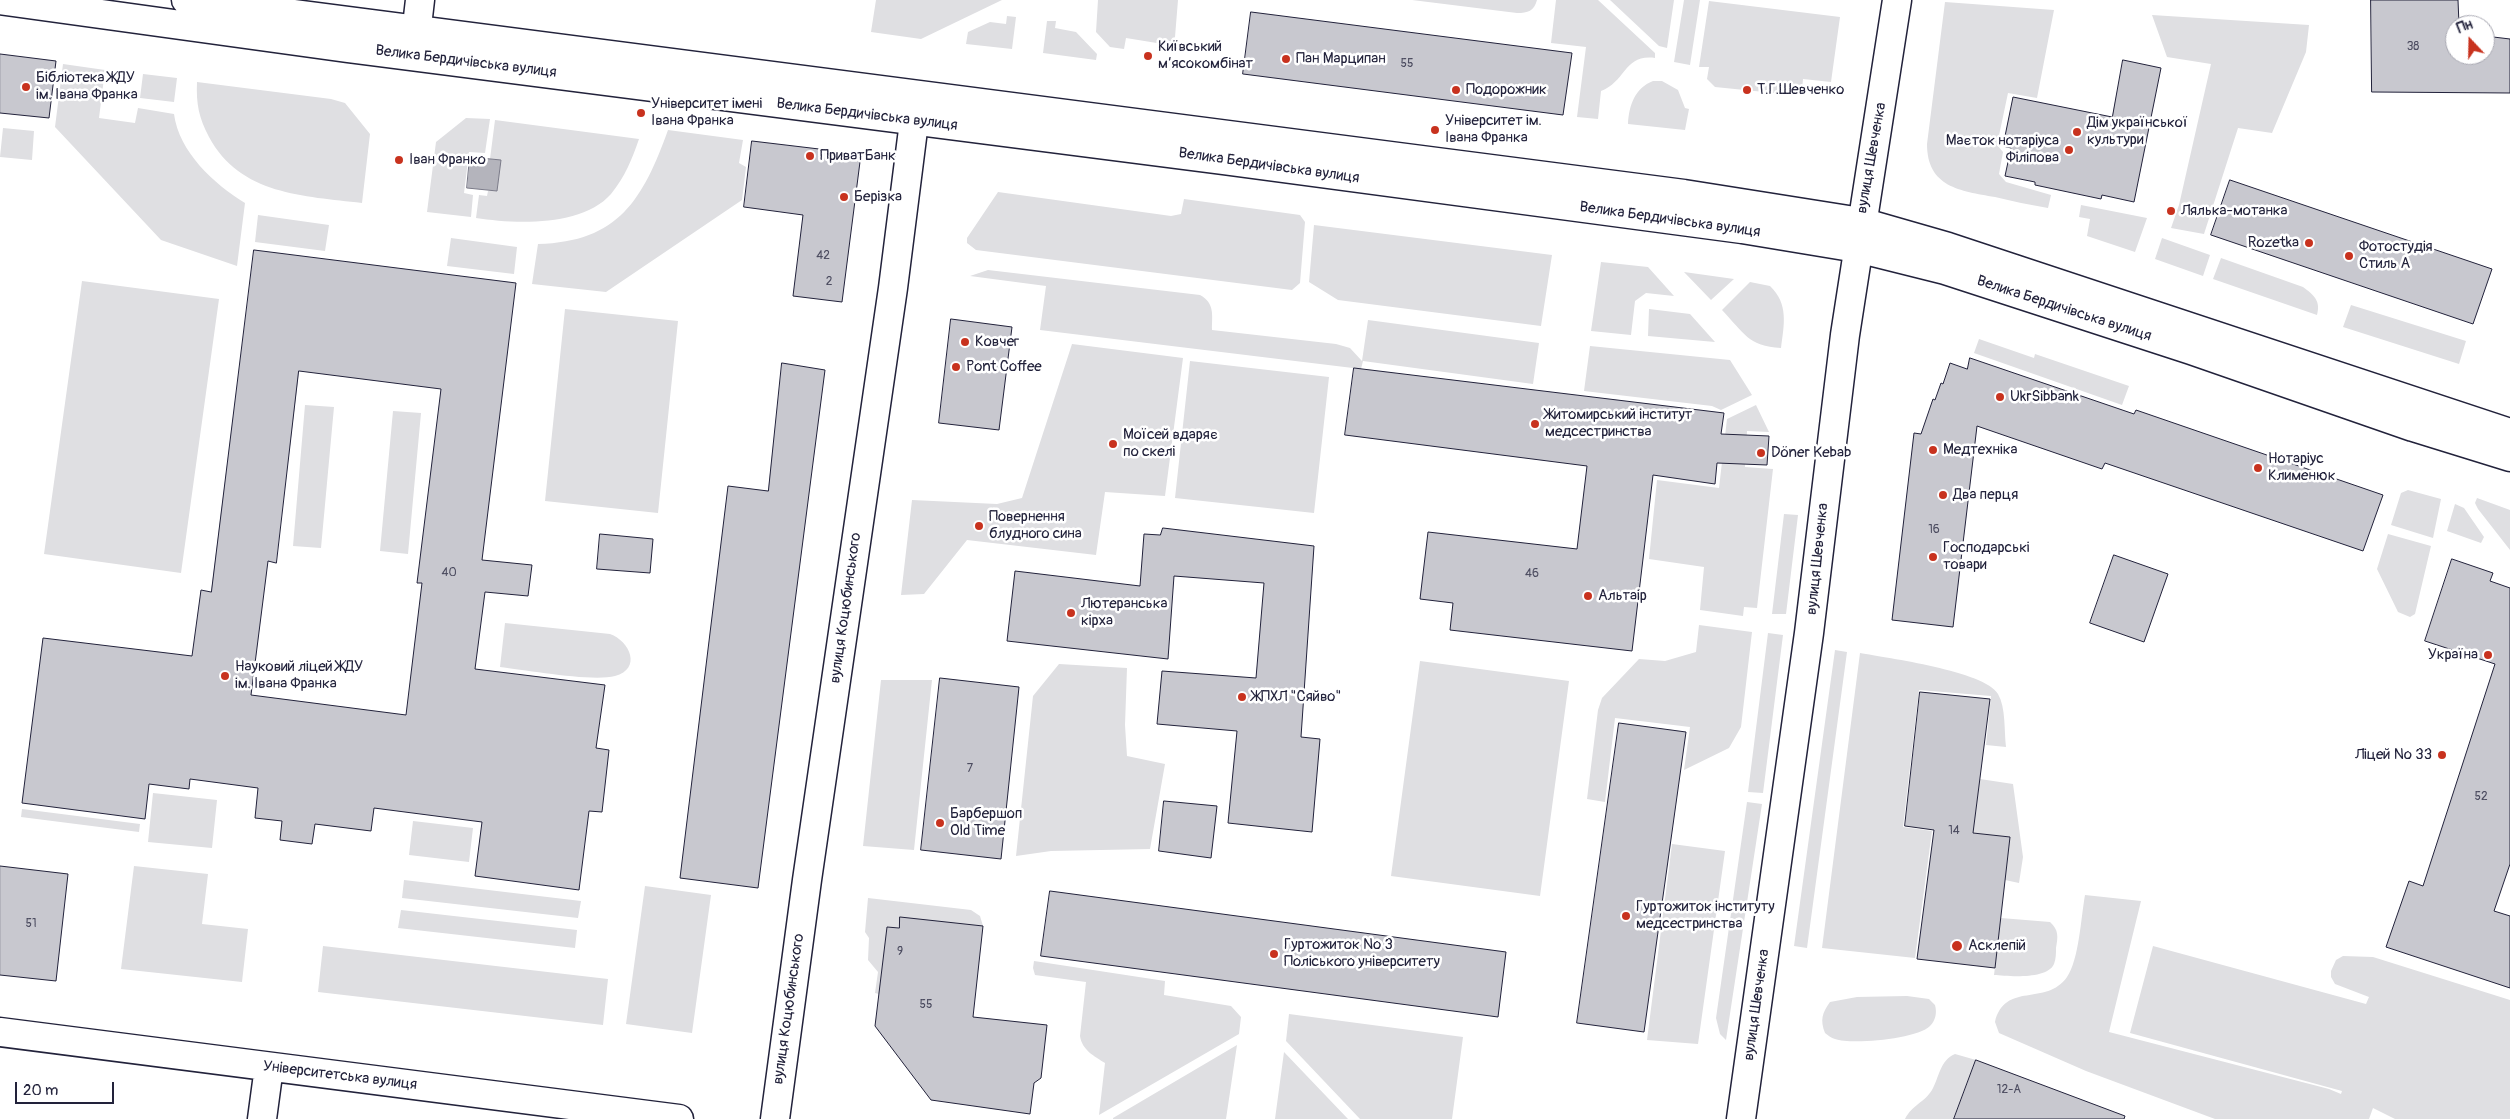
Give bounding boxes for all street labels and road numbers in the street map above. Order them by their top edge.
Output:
street label: Велика Бердичівська вулиця [374,42,558,82]
street label: Велика Бердичівська вулиця [775,95,959,135]
street label: вулиця Шевченка [1853,101,1891,215]
street label: Велика Бердичівська вулиця [1177,144,1361,188]
street label: Велика Бердичівська вулиця [1578,198,1762,242]
street label: Велика Бердичівська вулиця [1974,272,2154,346]
street label: вулиця Шевченка [1803,502,1833,616]
street label: вулиця Коцюбинського [827,531,865,685]
street label: вулиця Коцюбинського [770,932,808,1086]
street label: вулиця Шевченка [1740,948,1774,1062]
street label: Університетська вулиця [262,1058,418,1094]

